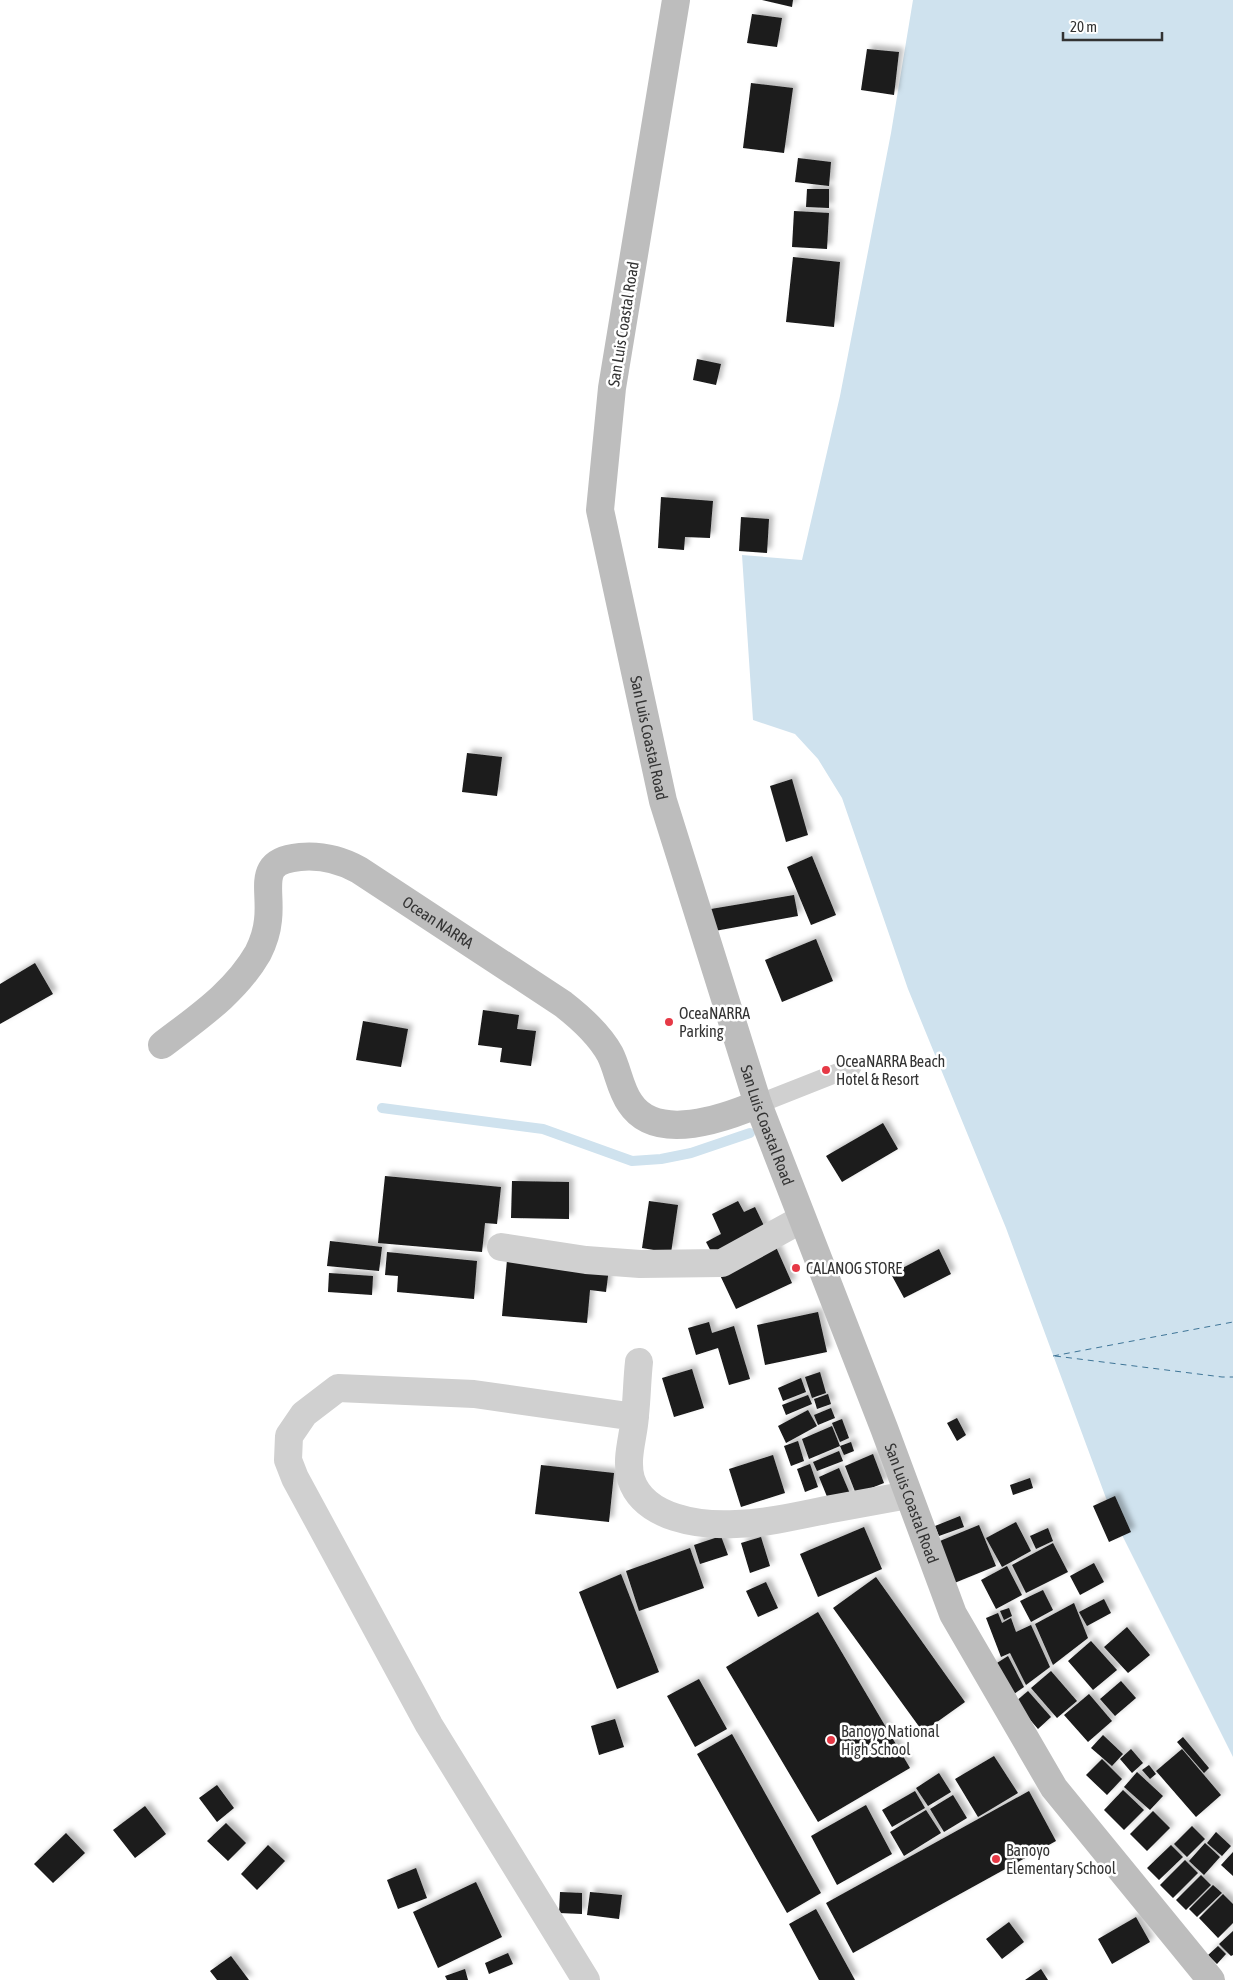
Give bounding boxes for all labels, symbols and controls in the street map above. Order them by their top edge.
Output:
scale bar [1063,10,1162,42]
text: 20 m [1070,18,1097,35]
street label: San Luis Coastal Road [604,260,642,388]
street label: San Luis Coastal Road [627,674,672,802]
street label: Ocean NARRA [399,892,477,952]
place label: OceaNARRA Parking [679,1004,750,1041]
marker: OceaNARRA Parking [663,1016,675,1028]
place label: OceaNARRA Beach Hotel & Resort [836,1052,945,1088]
street label: San Luis Coastal Road [737,1063,798,1188]
marker: OceaNARRA Beach Hotel & Resort [820,1064,832,1076]
place label: CALANOG STORE [806,1259,902,1277]
marker: CALANOG STORE [790,1262,802,1274]
street label: San Luis Coastal Road [881,1441,942,1566]
place label: Banoyo National High School [841,1722,940,1759]
marker: Banoyo National High School [825,1734,837,1746]
place label: Banoyo Elementary School [1006,1841,1117,1878]
marker: Banoyo Elementary School [990,1853,1002,1865]

